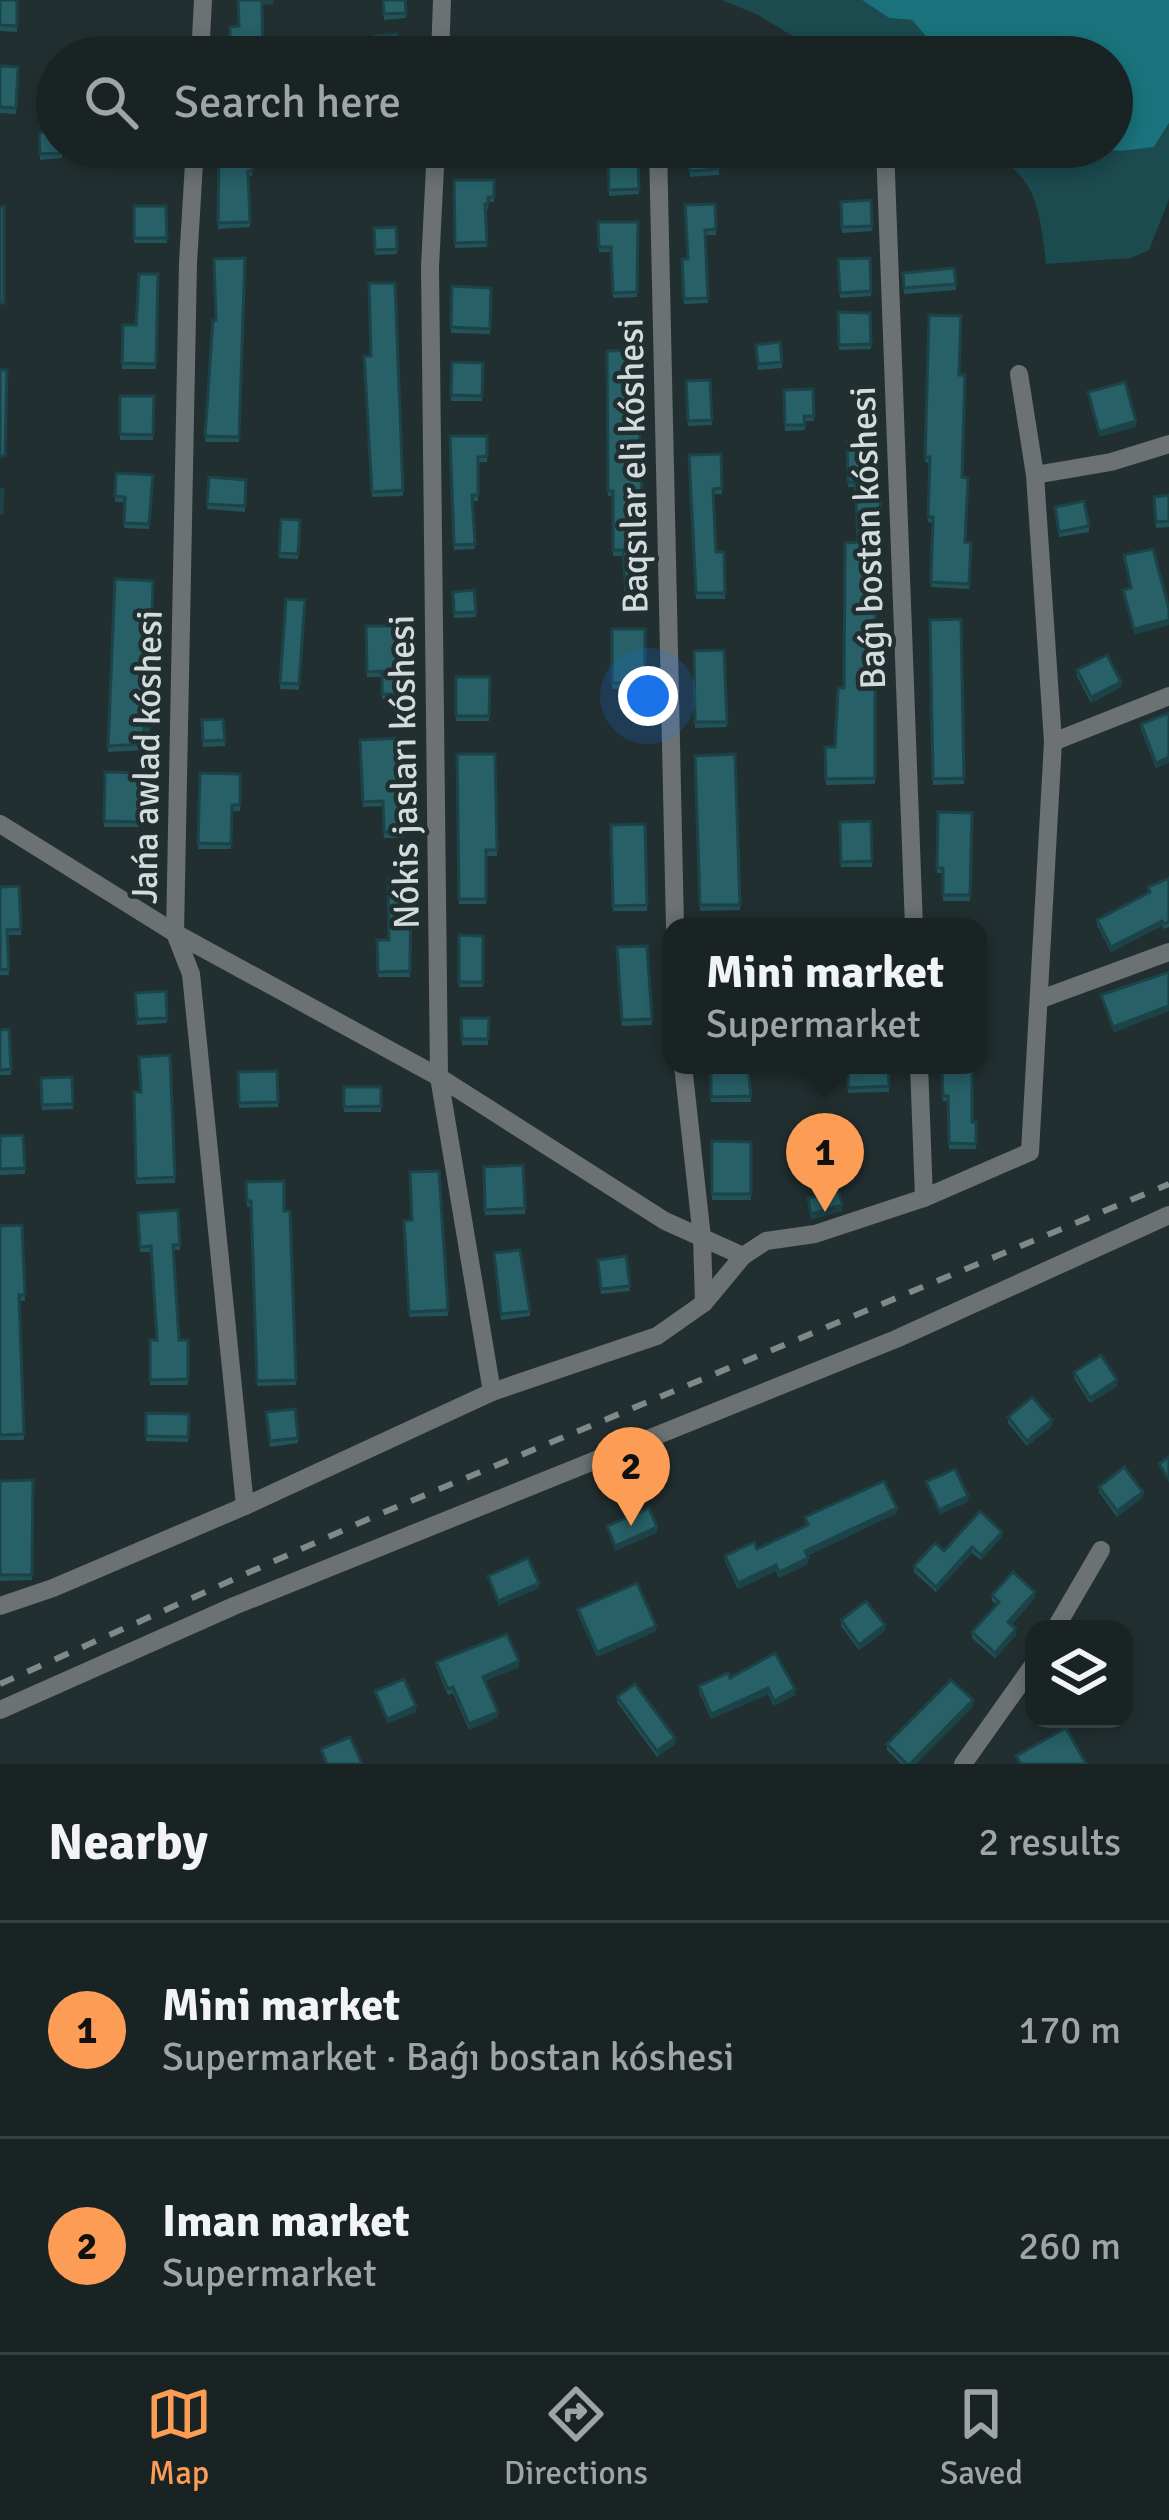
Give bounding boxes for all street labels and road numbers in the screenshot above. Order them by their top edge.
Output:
street label: Baqsılar eli kóshesi [608,318,659,614]
street label: Baǵı bostan kóshesi [841,386,896,690]
street label: Jańa awlad kóshesi [122,610,173,904]
street label: Nókis jasları kóshesi [379,615,430,929]

